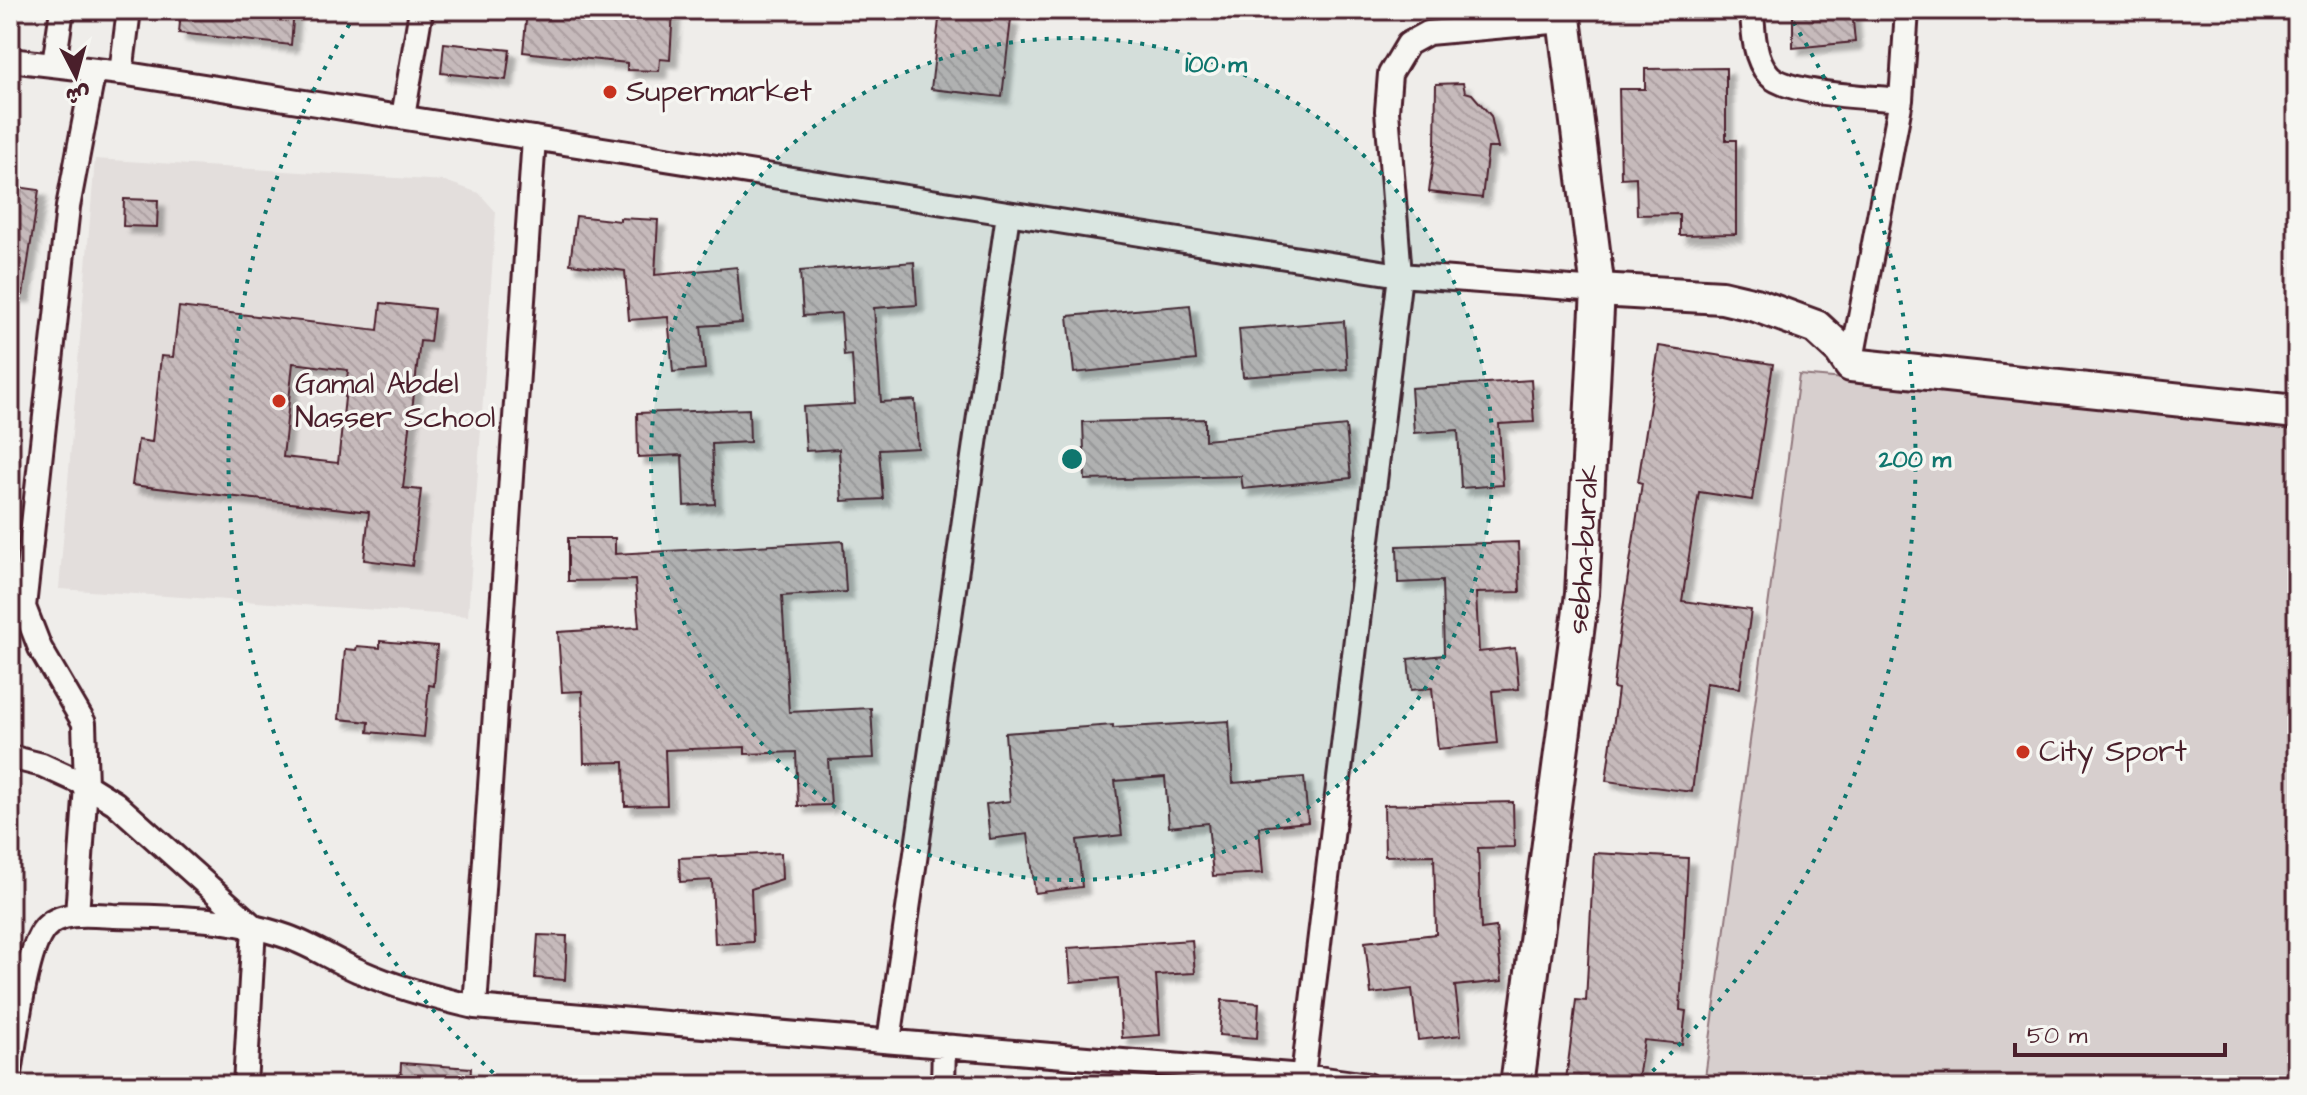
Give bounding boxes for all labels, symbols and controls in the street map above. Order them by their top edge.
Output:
north arrow [36,36,116,116]
text: 100 m [1185,48,1247,82]
place label: Supermarket [626,71,812,113]
text: ش [64,78,92,111]
marker: Supermarket [601,83,619,101]
place label: Gamal Abdel Nasser School [295,363,496,439]
marker: Gamal Abdel Nasser School [270,392,288,410]
text: 200 m [1878,443,1951,477]
centre of rings [1058,445,1086,473]
street label: sebha-burak [1556,463,1610,637]
place label: City Sport [2039,731,2187,774]
marker: City Sport [2014,743,2032,761]
scale bar [2015,1007,2225,1057]
text: 50 m [2027,1019,2088,1053]

